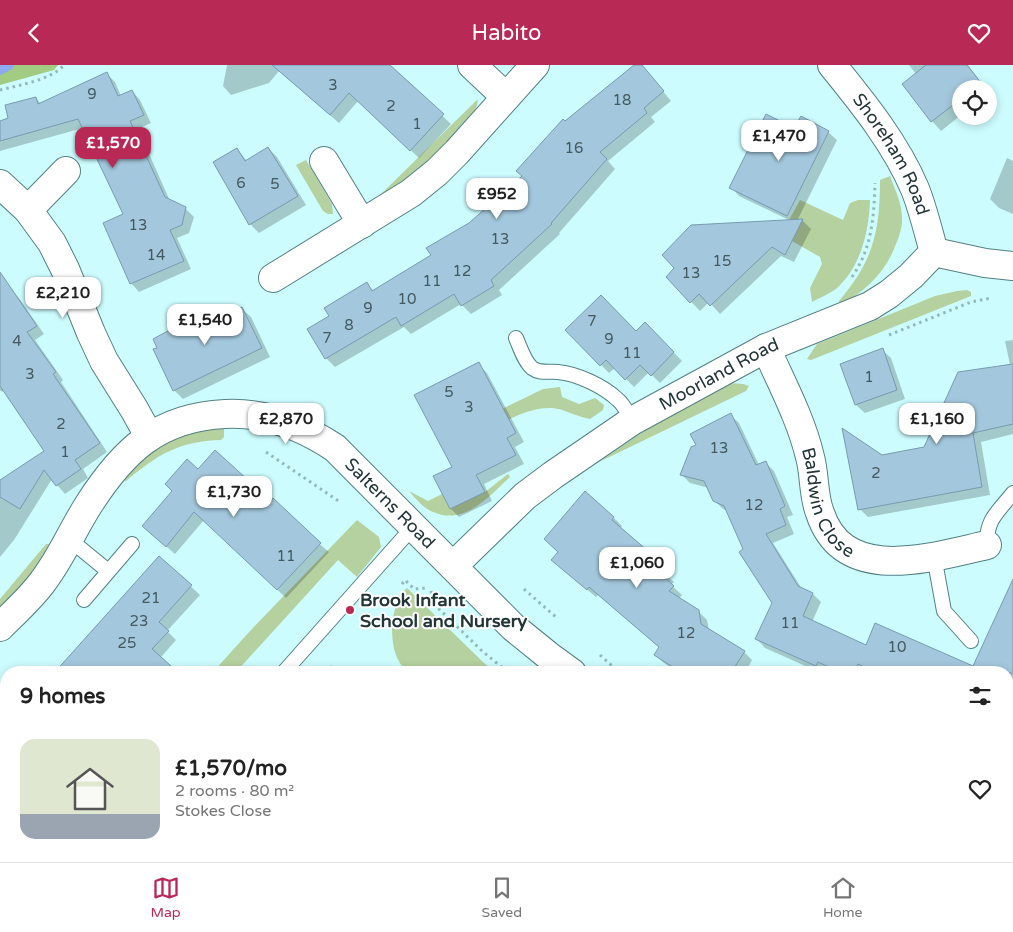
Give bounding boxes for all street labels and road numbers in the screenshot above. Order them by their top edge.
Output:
street label: Shoreham Road [848,89,934,218]
street label: Moorland Road [655,333,782,415]
street label: Baldwin Close [797,445,858,562]
street label: Salterns Road [340,453,440,553]

